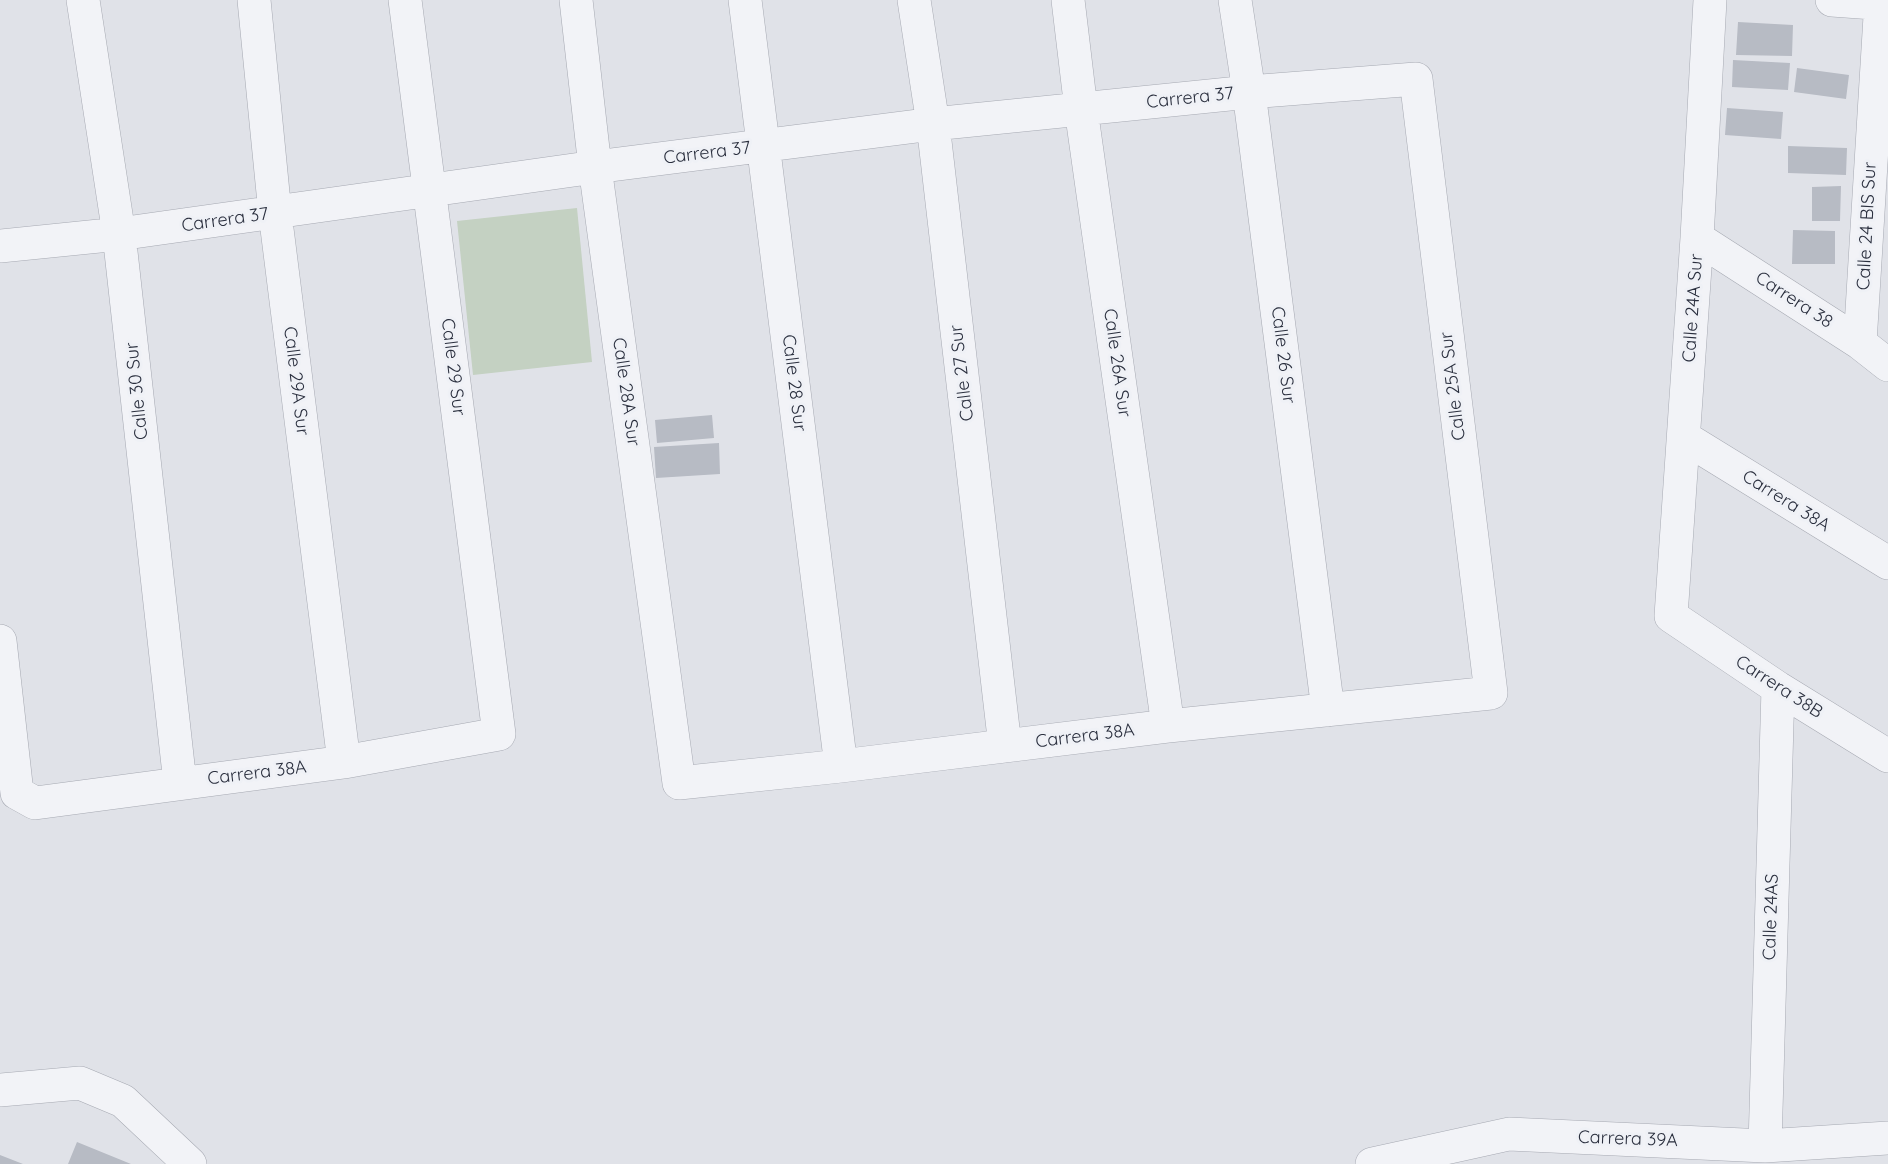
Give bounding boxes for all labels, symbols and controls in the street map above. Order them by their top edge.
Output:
street label: Carrera 37 [1145,83,1235,113]
street label: Carrera 37 [662,137,752,169]
street label: Calle 24 BIS Sur [1853,161,1881,291]
street label: Carrera 37 [180,203,270,237]
street label: Calle 24A Sur [1678,253,1708,363]
street label: Carrera 38 [1751,267,1837,333]
street label: Calle 26 Sur [1266,305,1300,405]
street label: Calle 26A Sur [1099,307,1135,419]
street label: Calle 29 Sur [436,317,470,417]
street label: Calle 27 Sur [945,324,979,422]
street label: Calle 29A Sur [279,325,313,437]
street label: Calle 25A Sur [1436,330,1470,442]
street label: Calle 28 Sur [777,333,811,433]
street label: Calle 28A Sur [608,336,644,448]
street label: Calle 30 Sur [121,341,153,441]
street label: Carrera 38A [1738,465,1834,537]
street label: Carrera 38B [1731,651,1827,723]
street label: Carrera 38A [1034,719,1136,753]
street label: Carrera 38A [206,756,308,790]
street label: Calle 24AS [1759,873,1783,961]
street label: Carrera 39A [1578,1126,1678,1152]

